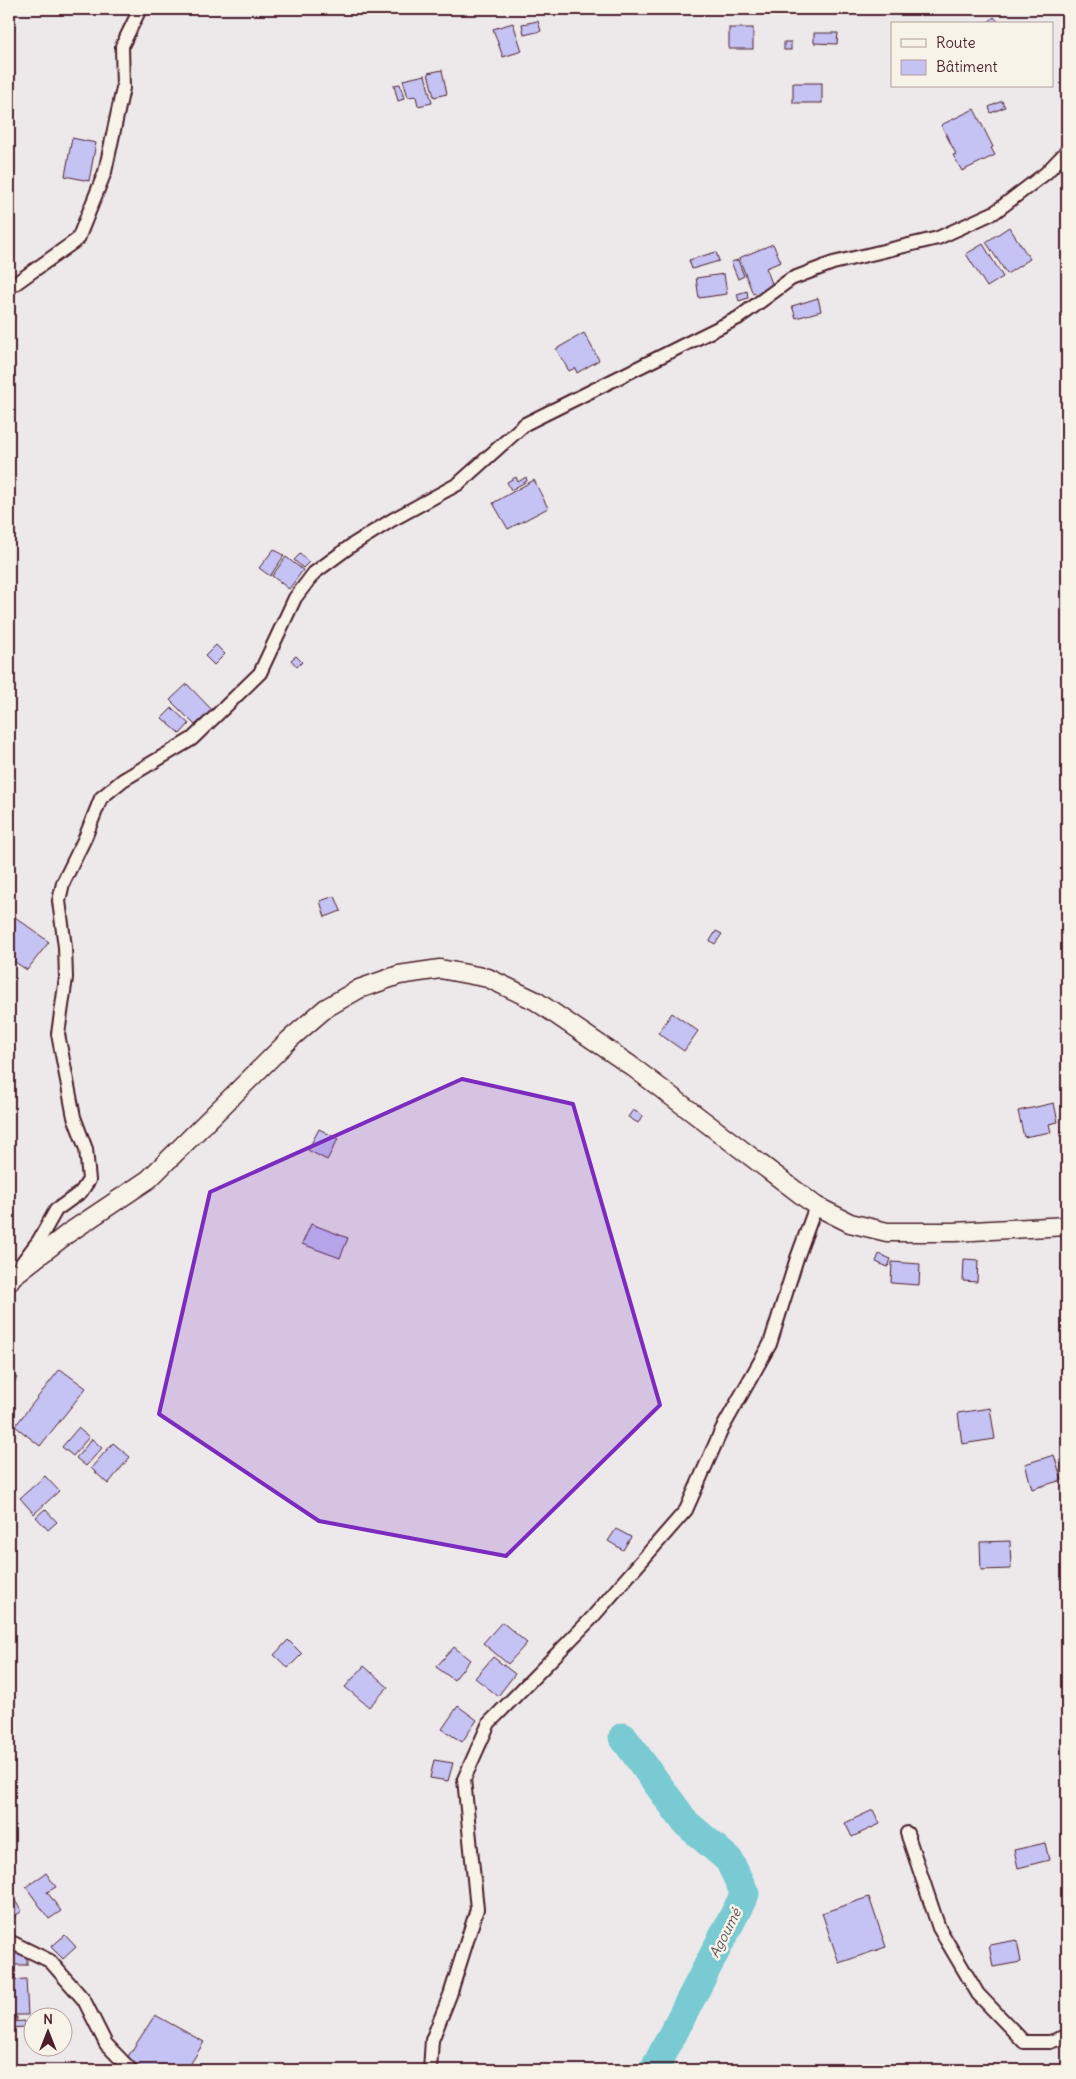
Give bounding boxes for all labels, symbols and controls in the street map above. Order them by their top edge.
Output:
legend [891,22,1054,88]
text: Route [936,33,976,52]
text: Bâtiment [936,57,998,76]
water label: Agoumé [705,1904,746,1961]
north arrow [22,2006,72,2056]
text: N [43,2010,53,2028]

